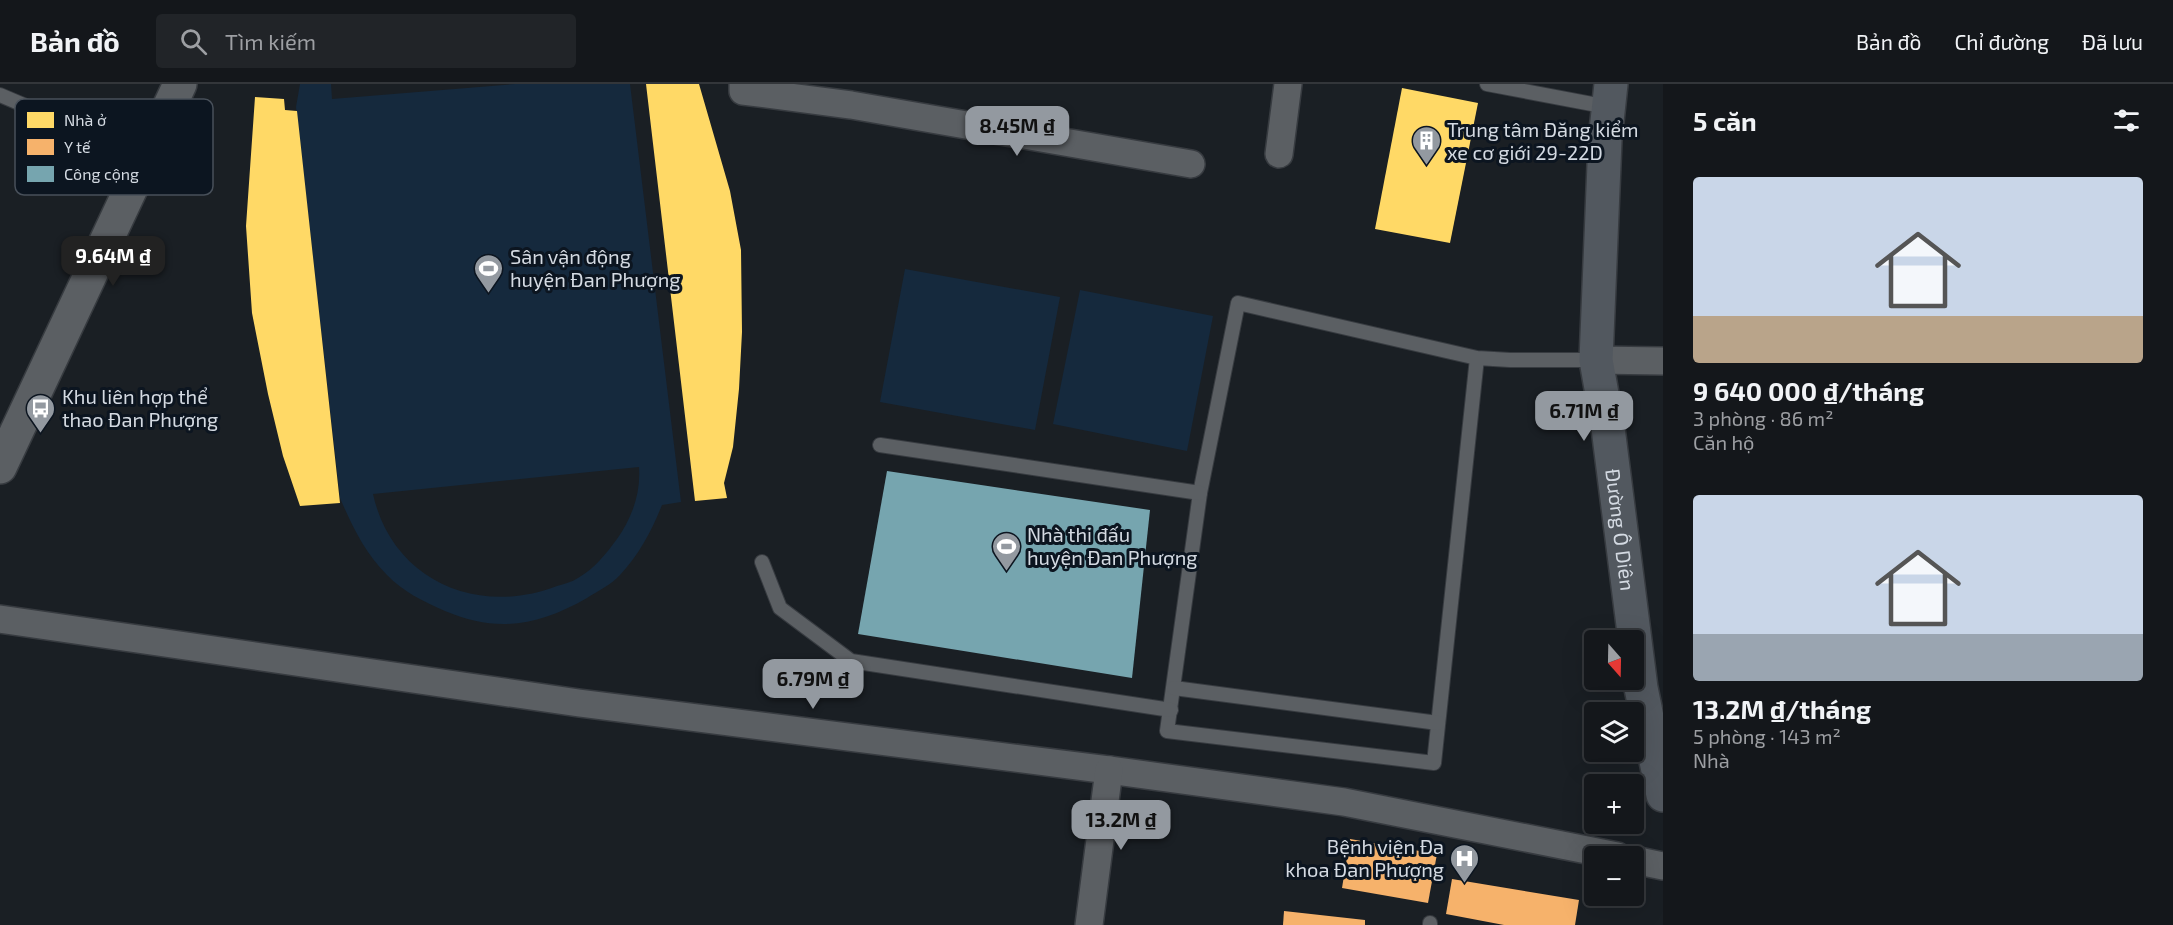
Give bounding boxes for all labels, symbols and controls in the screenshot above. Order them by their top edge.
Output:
search box [156,14,576,68]
text: Bản đồ [30,24,120,58]
icon: search [177,25,210,58]
text: Tìm kiếm [225,28,316,54]
text: Bản đồ [1856,29,1921,54]
text: Chỉ đường [1954,29,2049,54]
text: Đã lưu [2082,29,2143,54]
legend [15,99,213,195]
icon: filters [2110,104,2143,137]
text: 5 căn [1693,105,1757,136]
pin: 8.45M ₫ [962,106,1072,157]
text: Nhà ở [64,110,107,129]
text: 8.45M ₫ [979,113,1055,137]
place label: Trung tâm Đăng kiểm xe cơ giới 29-22D [1447,117,1639,164]
building icon: Trung tâm Đăng kiểm xe cơ giới 29-22D [1410,124,1442,166]
text: Y tế [64,137,91,156]
text: Công cộng [64,164,139,183]
icon: home [1864,216,1972,324]
pin: 9.64M ₫ [58,236,168,287]
text: 9.64M ₫ [75,243,151,267]
place label: Sân vận động huyện Đan Phượng [510,244,680,291]
sports icon: Sân vận động huyện Đan Phượng [473,252,505,294]
text: 9 640 000 ₫/tháng [1693,375,1924,406]
place label: Khu liên hợp thể thao Đan Phượng [62,384,218,431]
pin: 6.71M ₫ [1529,391,1639,442]
bus stop icon: Khu liên hợp thể thao Đan Phượng [25,392,57,434]
text: 6.71M ₫ [1549,398,1619,422]
text: 3 phòng · 86 m² [1693,406,1833,430]
text: Căn hộ [1693,430,1754,454]
street label: Đường Ô Diên [1601,467,1641,592]
place label: Nhà thi đấu huyện Đan Phượng [1027,522,1197,569]
sports icon: Nhà thi đấu huyện Đan Phượng [990,530,1022,572]
icon: home [1864,534,1972,642]
north arrow [1584,630,1644,690]
map controls [1584,630,1644,906]
pin: 6.79M ₫ [758,659,868,710]
text: 6.79M ₫ [777,666,849,690]
text: 13.2M ₫/tháng [1693,693,1871,724]
button: layers [1584,702,1644,762]
text: 5 phòng · 143 m² [1693,724,1841,748]
text: Nhà [1693,748,1730,772]
button: + [1584,774,1644,834]
pin: 13.2M ₫ [1066,800,1176,851]
text: 13.2M ₫ [1086,807,1156,831]
place label: Bệnh viện Đa khoa Đan Phượng [1285,834,1444,881]
hospital icon: Bệnh viện Đa khoa Đan Phượng [1449,842,1481,884]
button: − [1584,846,1644,906]

